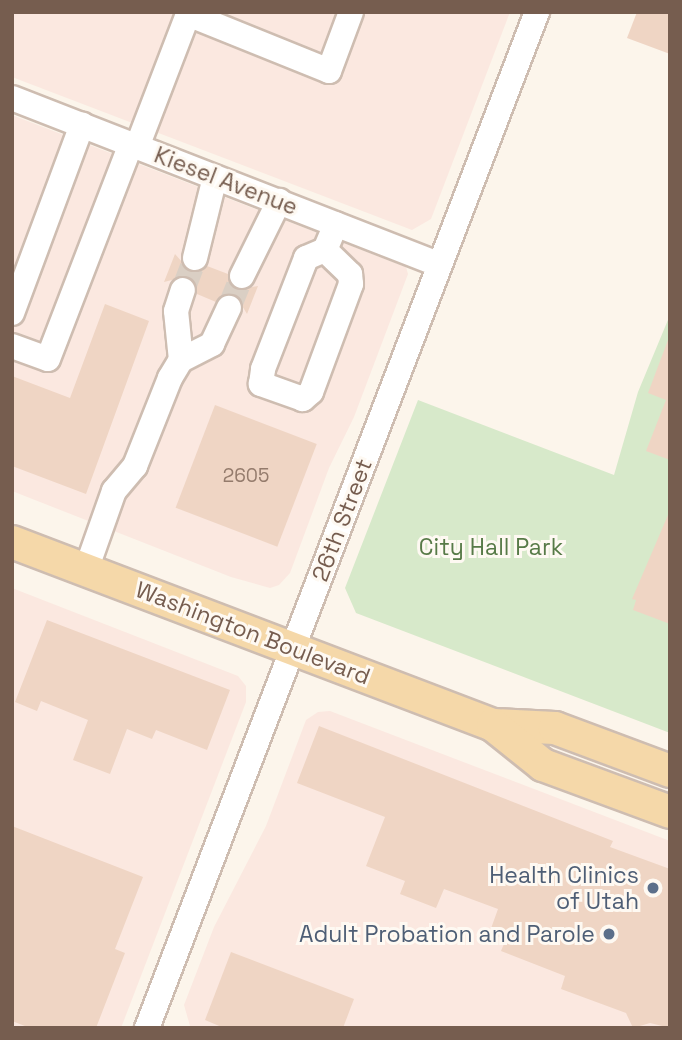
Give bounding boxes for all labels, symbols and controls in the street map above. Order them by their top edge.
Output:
street label: Kiesel Avenue [150,141,302,221]
street label: 26th Street [306,455,378,585]
house number: 2605 [223,465,269,487]
park label: City Hall Park [419,533,563,561]
street label: Washington Boulevard [132,576,374,690]
place label: Health Clinics of Utah [489,861,639,915]
marker: Health Clinics of Utah [645,880,661,896]
place label: Adult Probation and Parole [299,920,595,948]
marker: Adult Probation and Parole [601,926,617,942]

